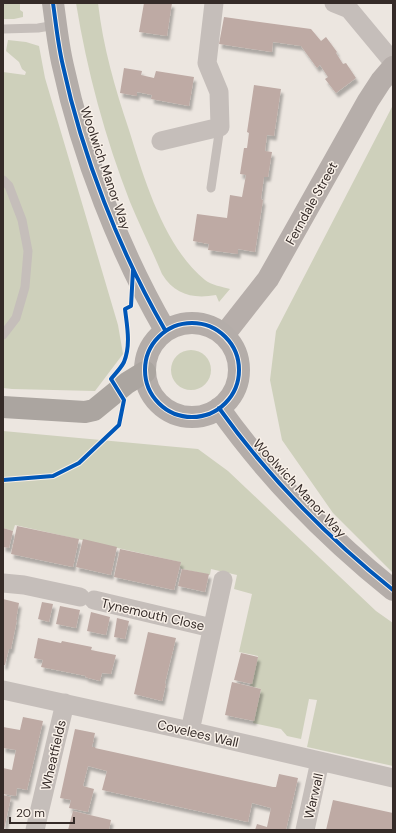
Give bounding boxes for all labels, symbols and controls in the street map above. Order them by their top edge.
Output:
street label: Woolwich Manor Way [76,104,135,232]
street label: Ferndale Street [282,159,341,248]
street label: Woolwich Manor Way [249,435,350,541]
street label: Tynemouth Close [100,594,206,635]
street label: Covelees Wall [155,716,240,751]
street label: Wheatfields [37,718,70,792]
street label: Warwall [300,772,327,821]
scale bar [10,799,74,825]
text: 20 m [16,805,45,821]

